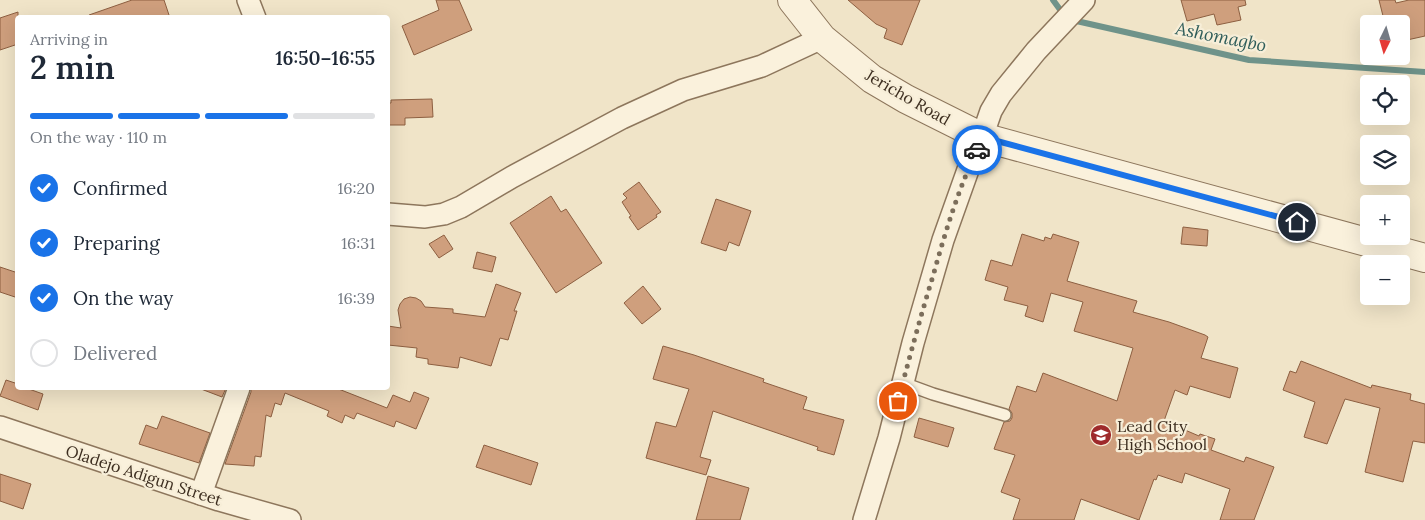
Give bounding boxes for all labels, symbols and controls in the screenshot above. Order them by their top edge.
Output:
north arrow [1360,15,1410,65]
map controls [1360,15,1410,305]
water label: Ashomagbo [1173,16,1269,57]
text: Arriving in [30,29,108,49]
text: 16:50–16:55 [275,46,375,70]
text: 2 min [30,47,115,88]
street label: Jericho Road [861,64,954,130]
button: locate [1360,75,1410,125]
courier [952,125,1002,175]
text: On the way · 110 m [30,127,167,147]
button: layers [1360,135,1410,185]
icon: car [963,136,991,164]
icon: check [30,174,58,202]
text: Confirmed [73,176,168,200]
text: 16:20 [337,178,375,198]
button: + [1360,195,1410,245]
pin [1276,201,1318,243]
icon: home [1283,208,1311,236]
icon: check [30,229,58,257]
text: Preparing [73,231,160,255]
text: 16:31 [341,233,375,253]
button: − [1360,255,1410,305]
icon: check [30,284,58,312]
text: On the way [73,286,173,310]
text: 16:39 [338,288,375,308]
text: Delivered [73,341,157,365]
pin [877,380,919,422]
icon: bag [884,387,912,415]
place label: Lead City High School [1117,416,1207,454]
school or university icon: Lead City High School [1089,423,1113,447]
street label: Oladejo Adigun Street [63,440,225,510]

